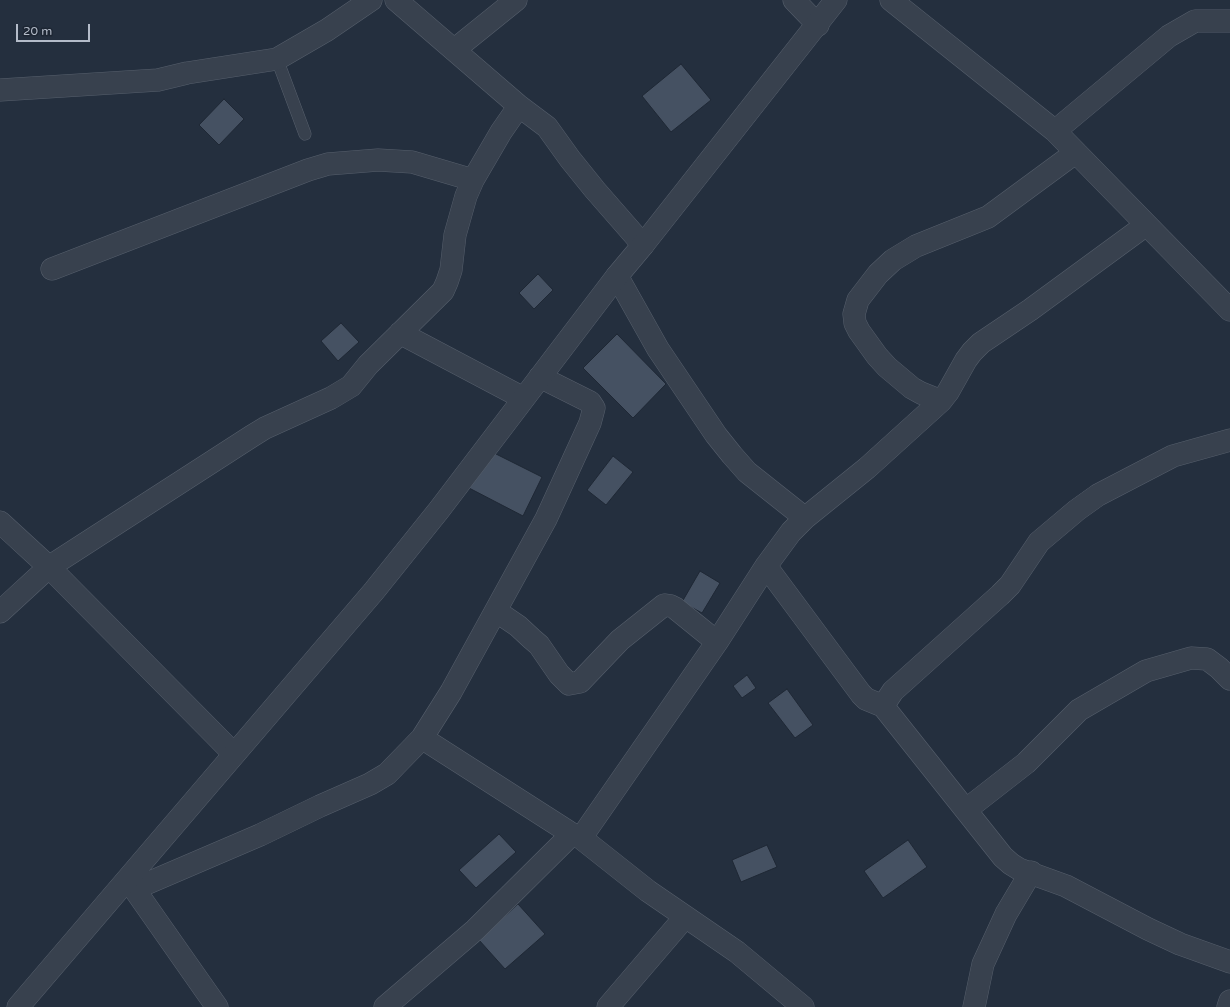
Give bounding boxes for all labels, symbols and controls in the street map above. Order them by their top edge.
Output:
scale bar [18,16,92,42]
text: 20 m [23,24,52,38]

